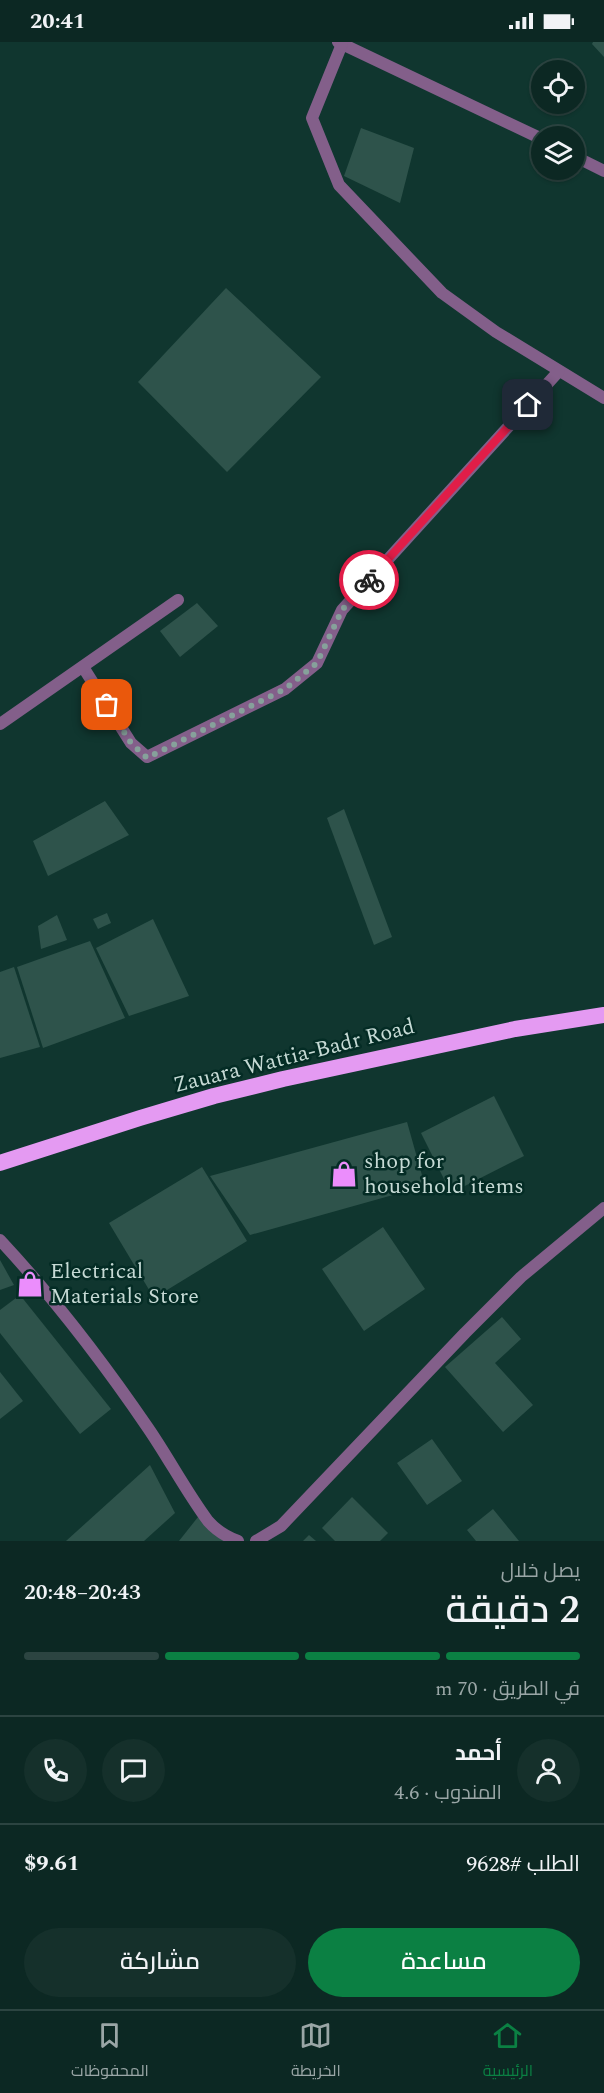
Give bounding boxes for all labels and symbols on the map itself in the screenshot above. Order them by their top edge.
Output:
pin [502,379,553,430]
courier [339,550,399,610]
pin [81,679,132,730]
street label: Zauara Wattia-Badr Road [170,1010,418,1102]
place label: shop for household items [364,1145,524,1203]
shop icon: shop for household items [329,1159,359,1189]
place label: Electrical Materials Store [50,1255,199,1313]
shop icon: Electrical Materials Store [15,1269,45,1299]

